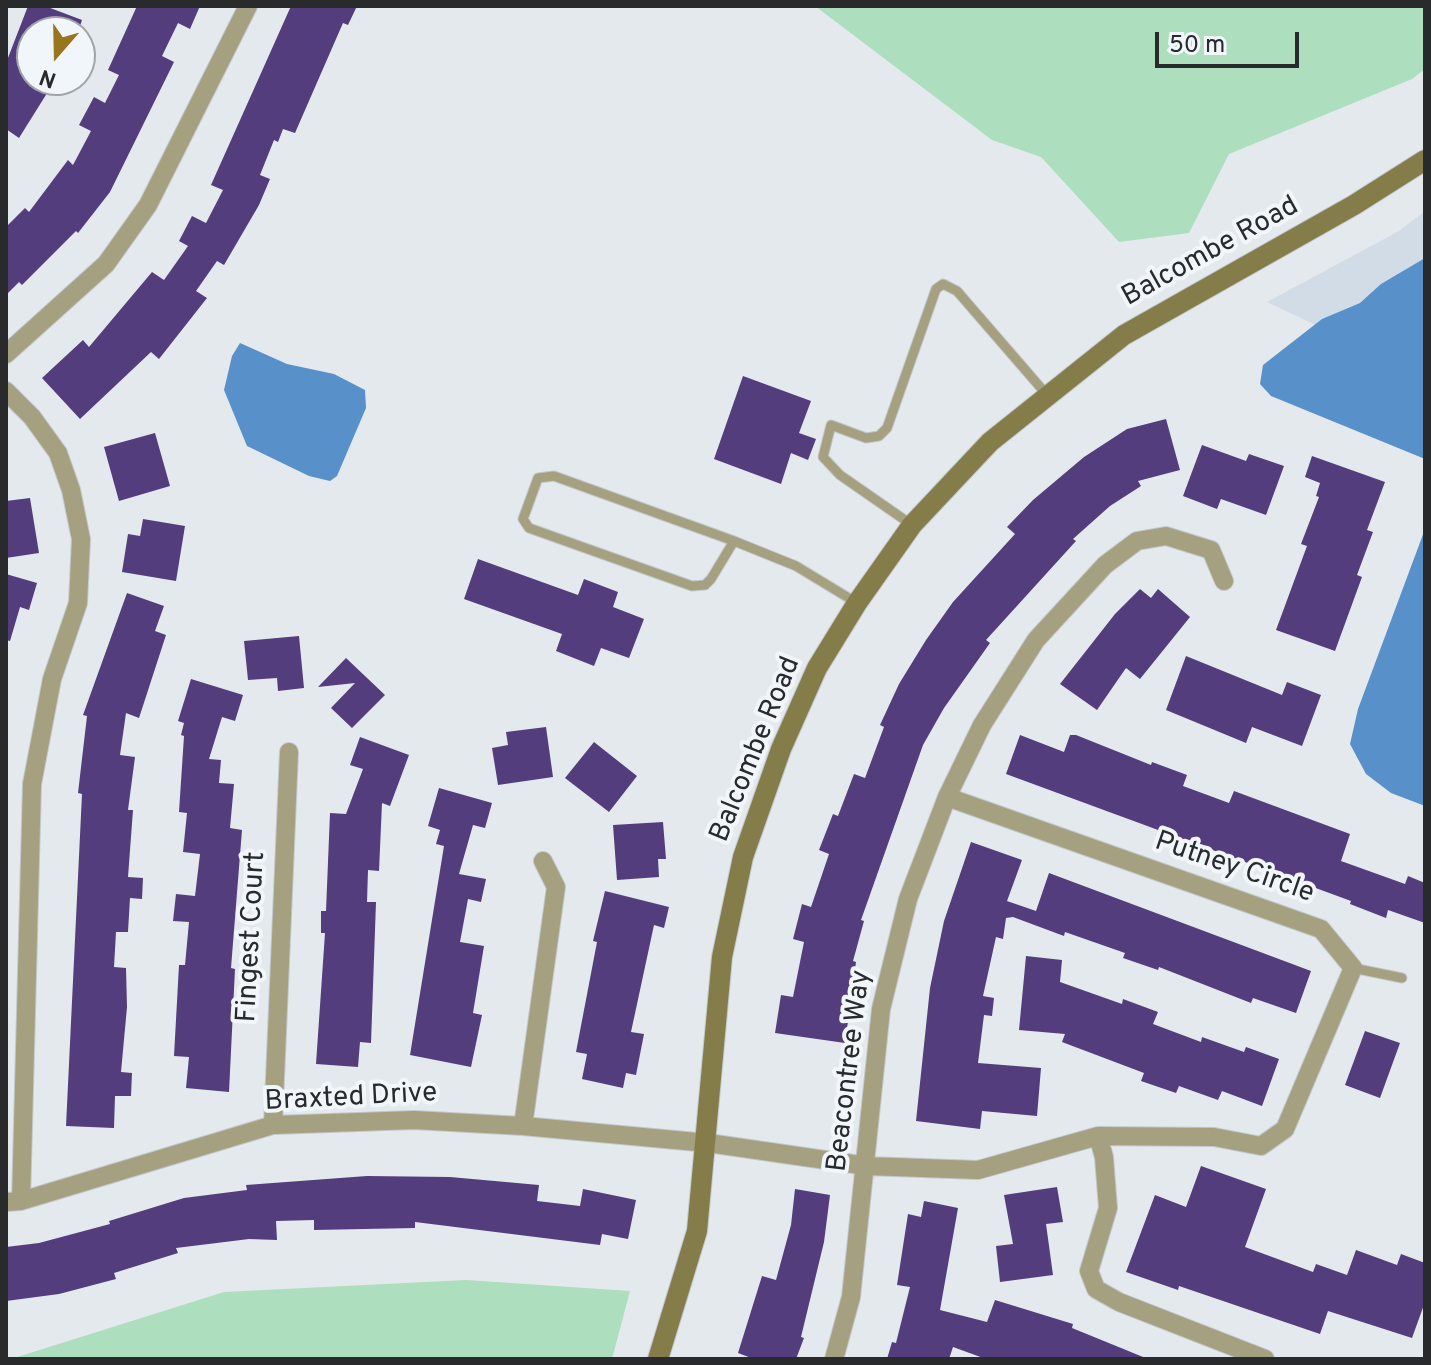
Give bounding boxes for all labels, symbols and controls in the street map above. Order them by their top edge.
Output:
north arrow [16,16,96,96]
scale bar [1159,16,1303,66]
text: 50 m [1169,31,1225,61]
text: N [36,62,60,93]
street label: Balcombe Road [1117,191,1305,315]
street label: Balcombe Road [705,652,809,848]
street label: Putney Circle [1150,826,1318,912]
street label: Fingest Court [232,851,274,1023]
street label: Beacontree Way [822,968,880,1174]
street label: Braxted Drive [264,1078,438,1120]

